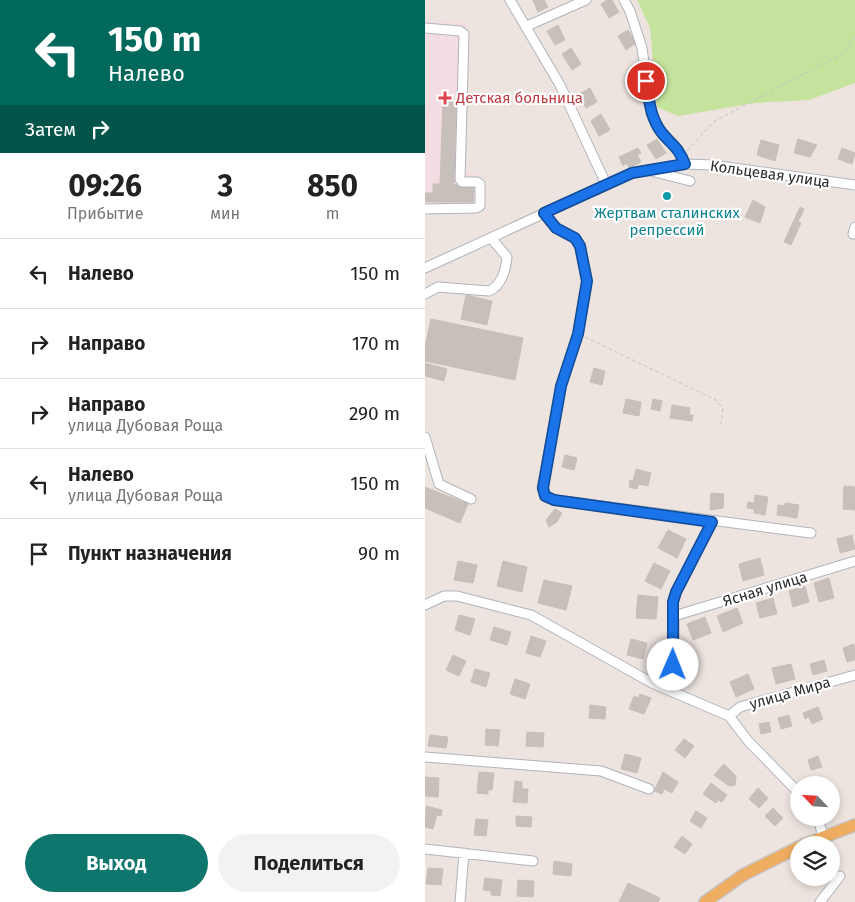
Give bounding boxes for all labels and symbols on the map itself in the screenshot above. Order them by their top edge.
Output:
pin [625,60,667,102]
place label: Детская больница [455,89,583,107]
marker: Детская больница [438,91,452,105]
street label: Кольцевая улица [709,157,831,191]
marker: Жертвам сталинских репрессий [661,190,673,202]
place label: Жертвам сталинских репрессий [594,204,740,239]
street label: Ясная улица [721,568,809,610]
position arrow [646,638,698,690]
street label: улица Мира [747,673,833,713]
north arrow [790,776,840,826]

